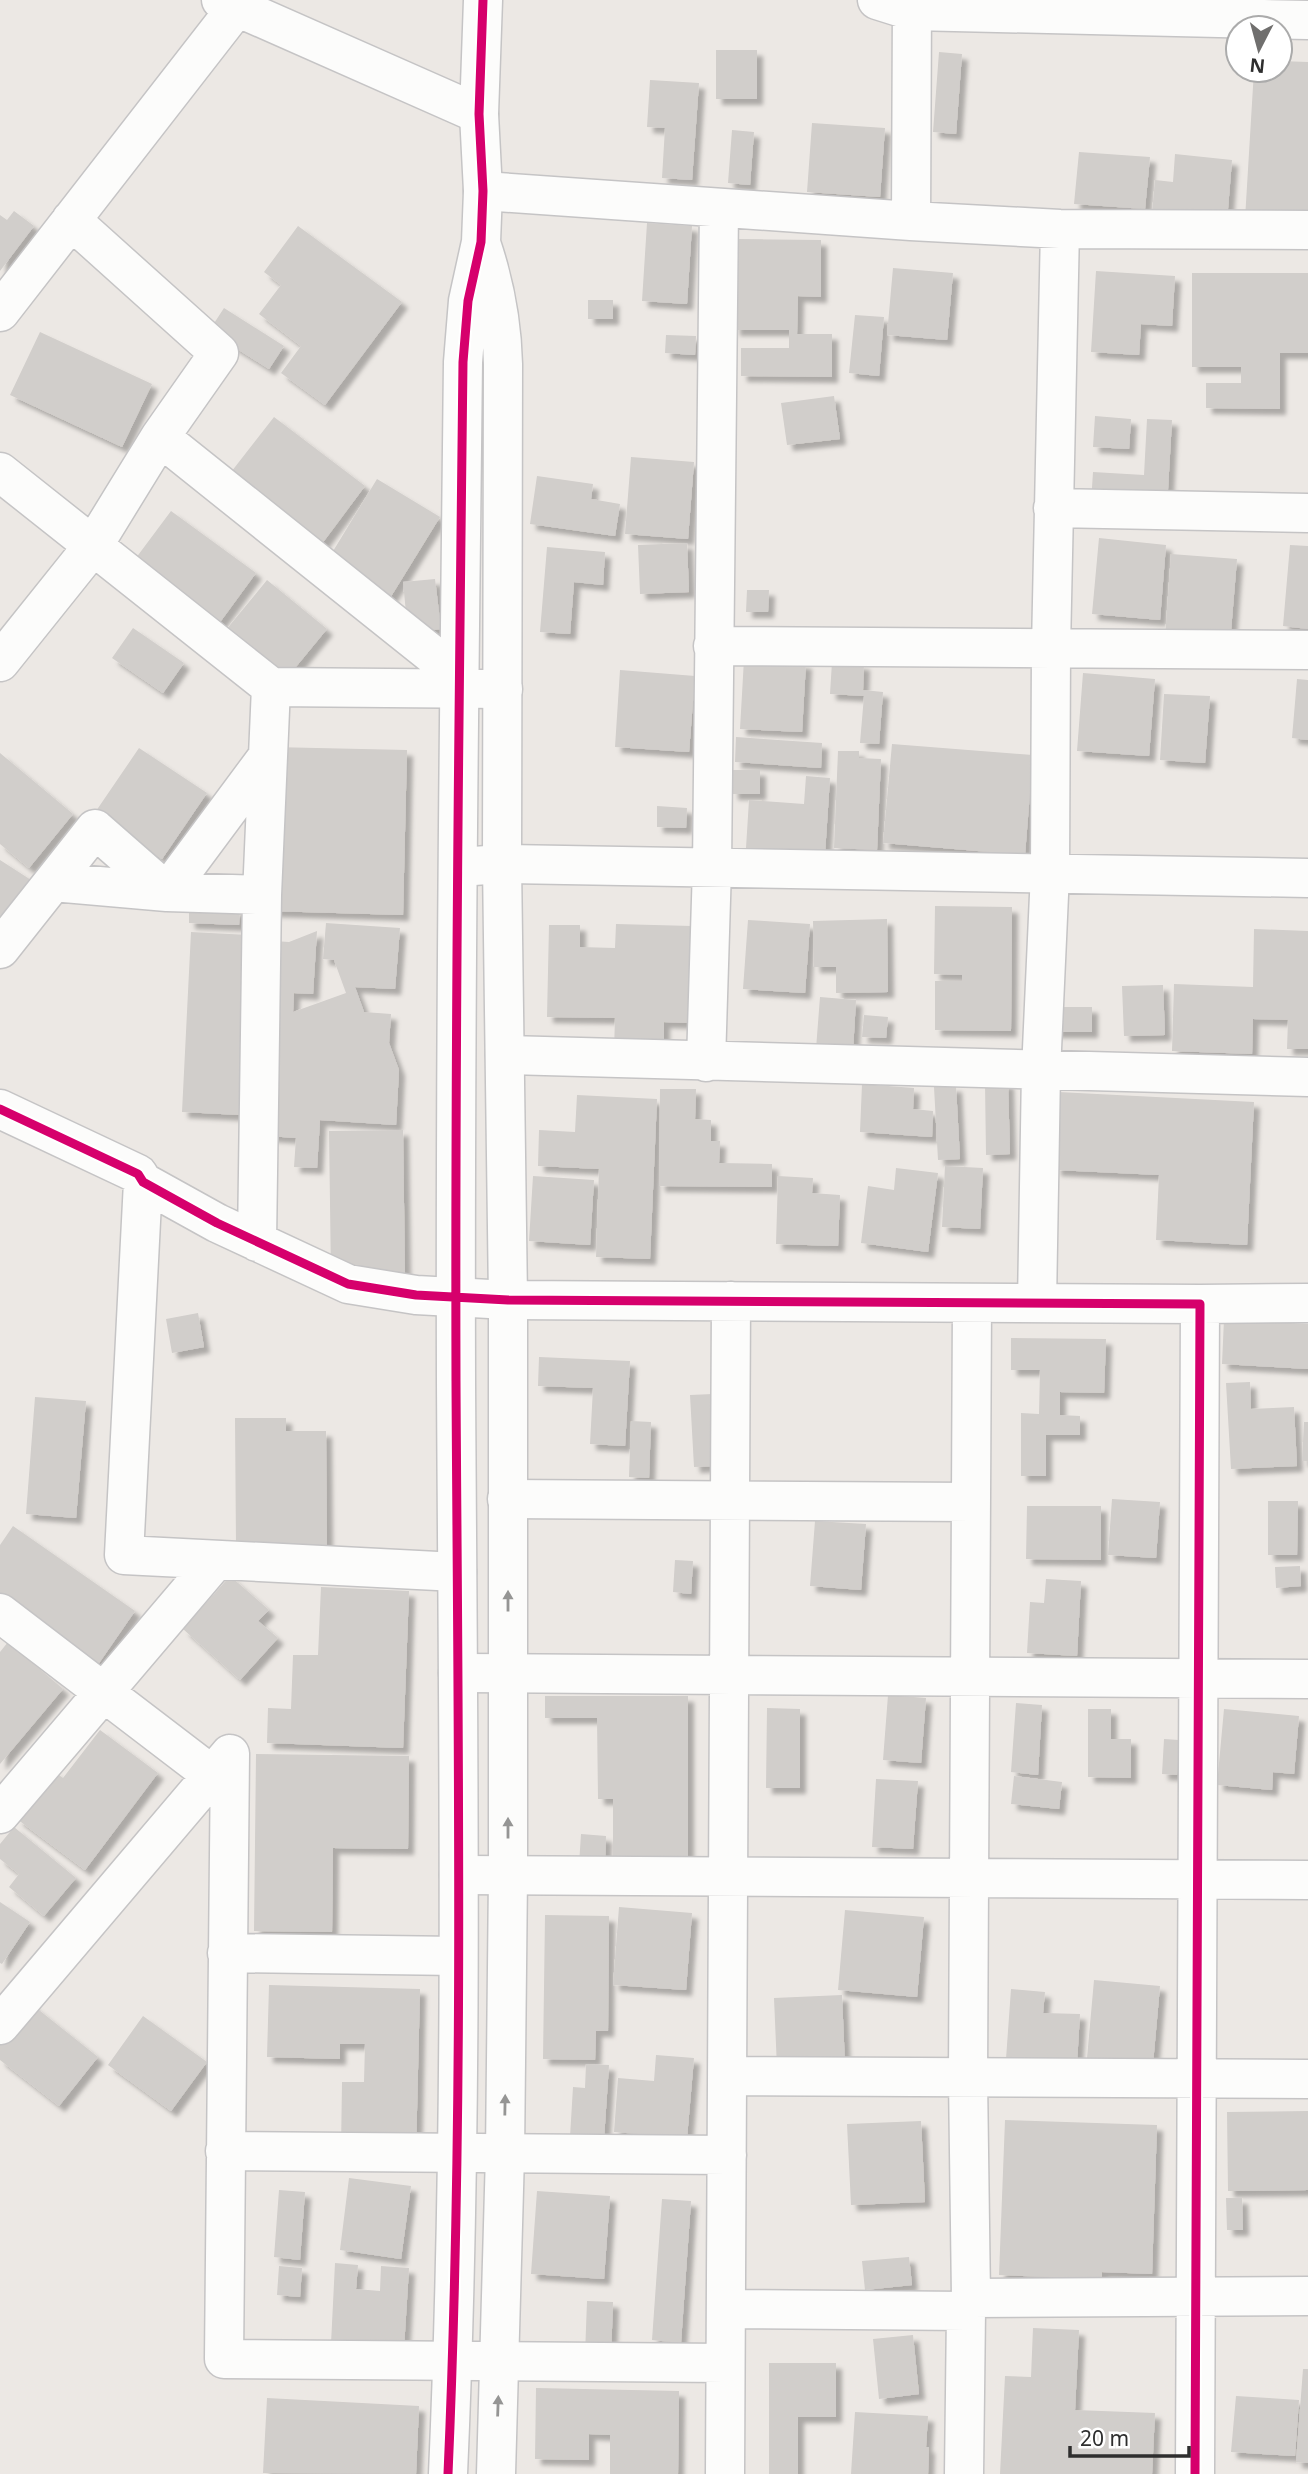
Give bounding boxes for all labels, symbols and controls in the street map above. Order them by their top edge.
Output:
north arrow [1224,14,1294,84]
text: N [1248,52,1266,80]
one-way arrow [502,1590,514,1612]
one-way arrow [502,1817,514,1839]
one-way arrow [499,2094,511,2116]
one-way arrow [492,2395,504,2417]
scale bar [1070,2414,1189,2458]
text: 20 m [1080,2424,1129,2452]

